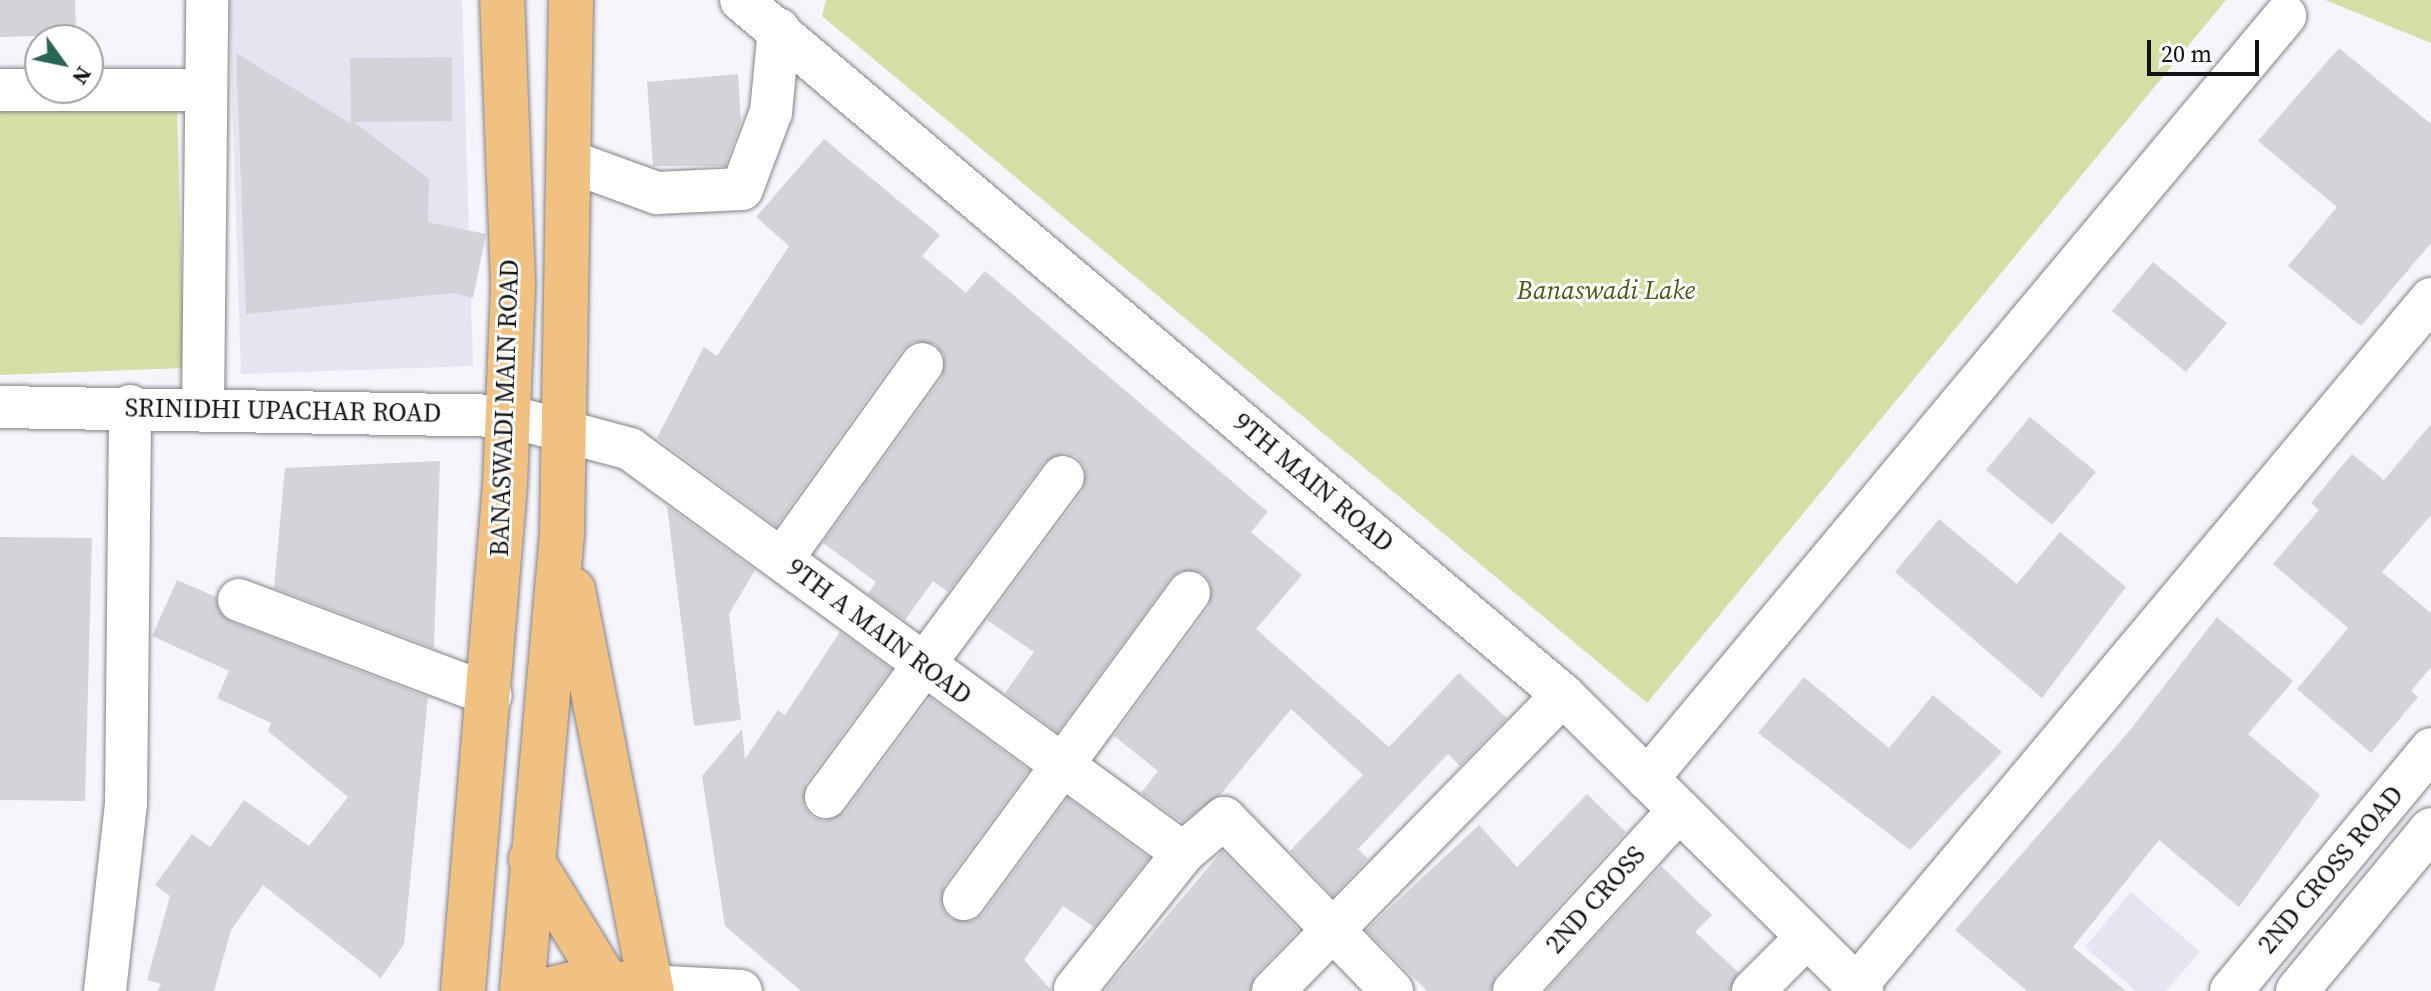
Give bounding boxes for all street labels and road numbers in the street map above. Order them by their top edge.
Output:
street label: BANASWADI MAIN ROAD [484,259,526,557]
street label: SRINIDHI UPACHAR ROAD [125,393,441,429]
street label: 9TH MAIN ROAD [1226,407,1400,559]
street label: 9TH A MAIN ROAD [781,552,977,712]
street label: 2ND CROSS ROAD [2252,780,2410,960]
street label: 2ND CROSS [1540,840,1652,960]

